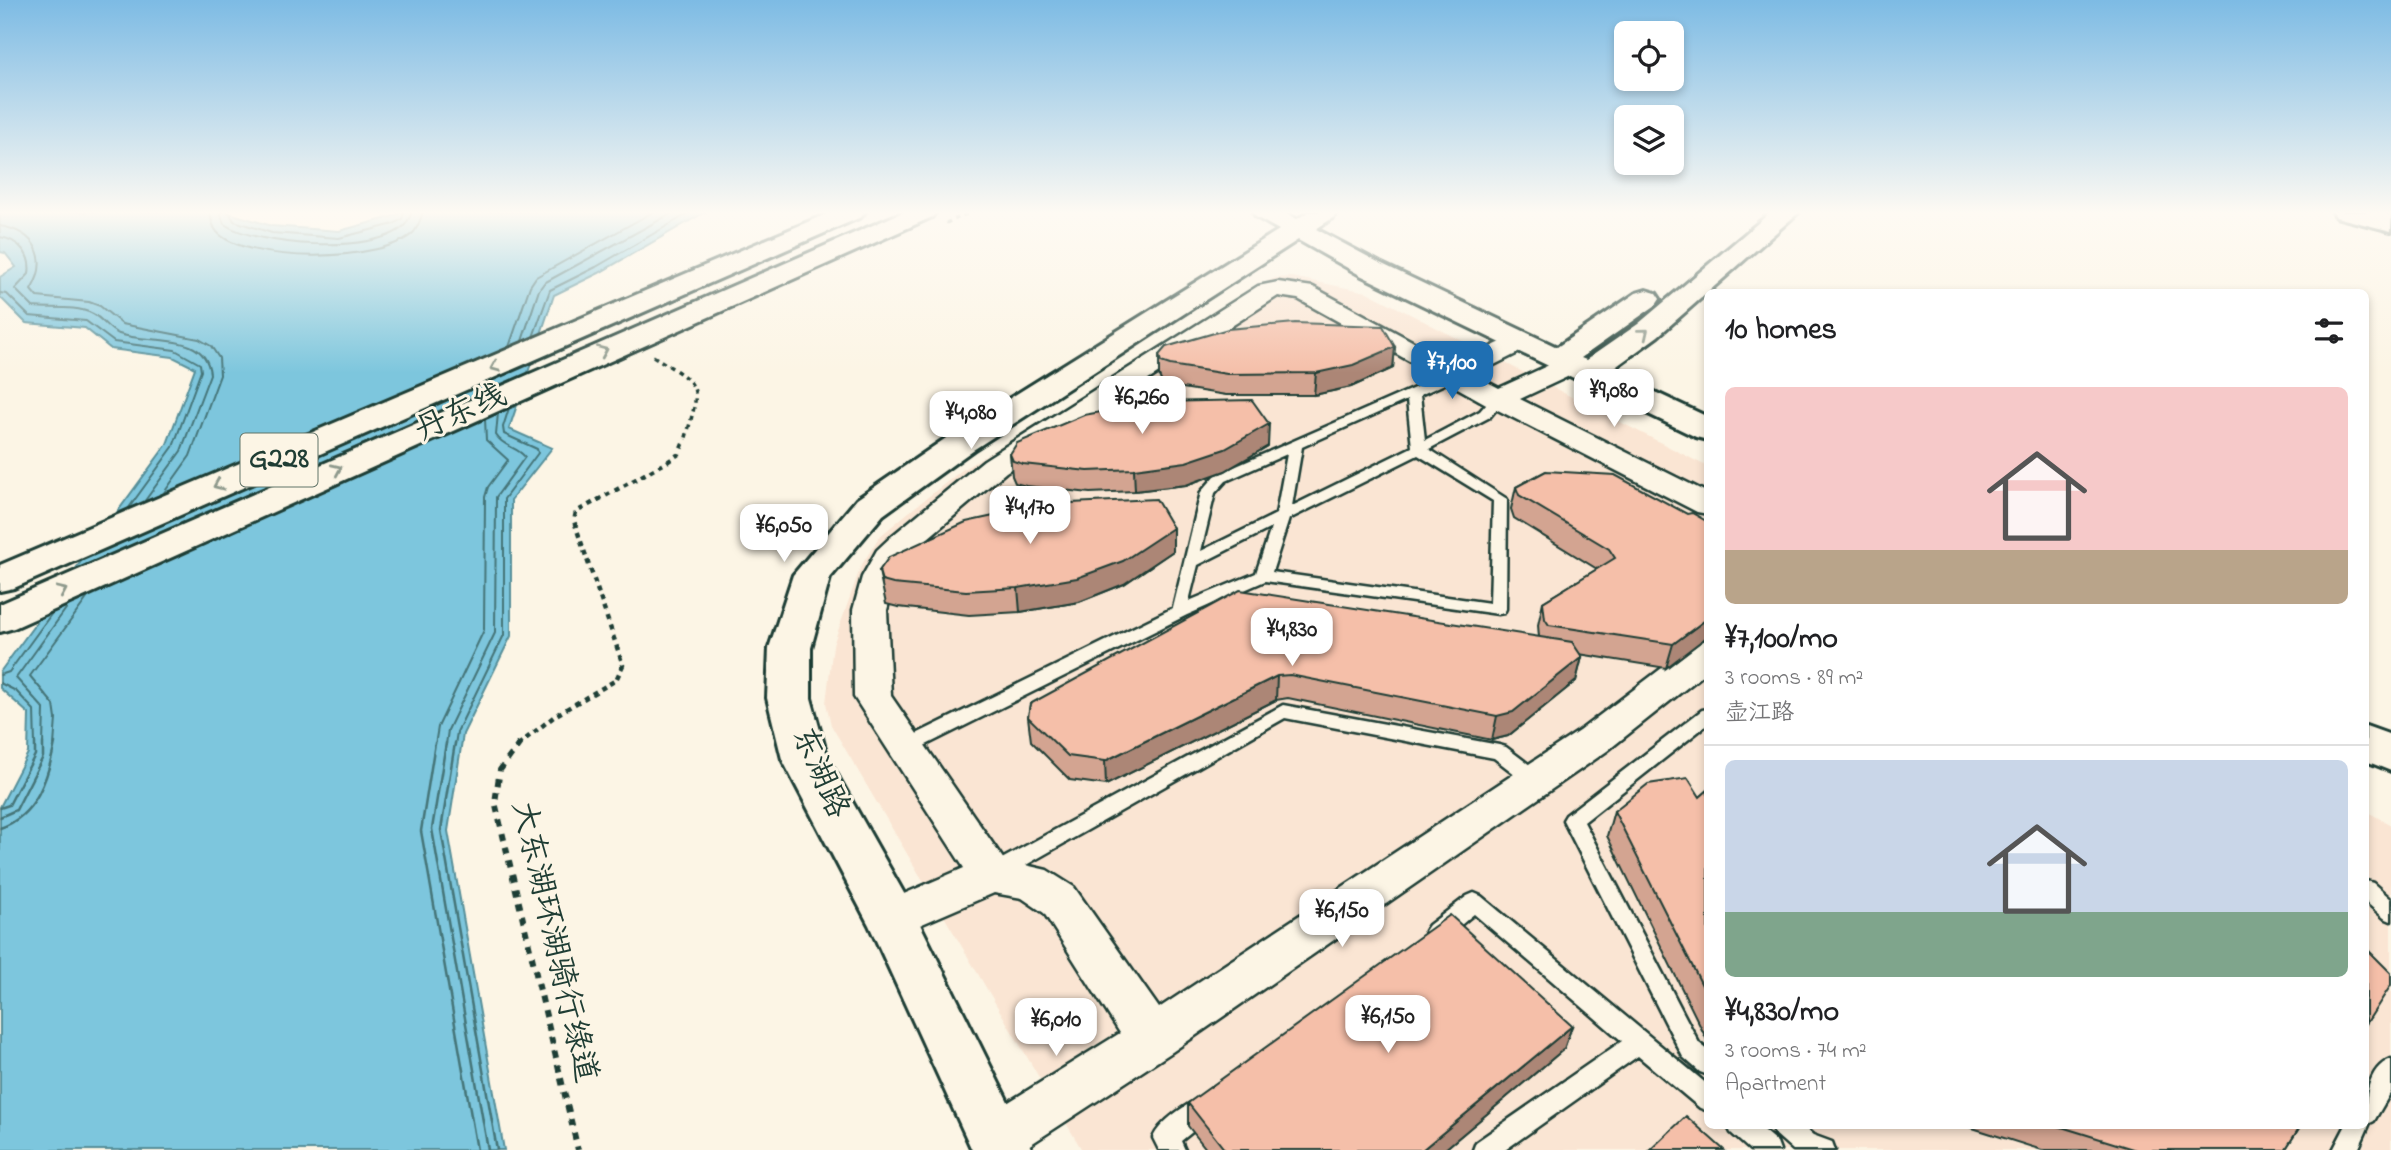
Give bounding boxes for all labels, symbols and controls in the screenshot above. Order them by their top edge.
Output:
map controls [1614,21,1684,175]
button: locate [1614,21,1684,91]
button: layers [1614,105,1684,175]
text: 10 homes [1725,309,1837,353]
icon: filters [2310,312,2348,350]
one-way arrow [1637,328,1649,341]
pin: ¥7,100 [1395,342,1509,401]
one-way arrow [596,345,608,359]
text: ¥7,100 [1427,347,1477,380]
one-way arrow [490,359,502,373]
pin: ¥9,080 [1557,370,1671,429]
street label: 丹东线 [408,373,514,455]
text: ¥9,080 [1590,375,1638,408]
pin: ¥6,260 [1085,376,1199,436]
text: ¥6,260 [1115,382,1169,415]
pin: ¥4,080 [914,392,1028,451]
text: ¥4,080 [946,397,996,430]
road number: G228 [240,433,318,486]
icon: home [1974,433,2100,559]
one-way arrow [330,463,343,477]
one-way arrow [213,477,225,491]
pin: ¥4,170 [973,486,1087,546]
text: ¥4,170 [1005,492,1055,525]
pin: ¥6,050 [727,504,841,564]
text: ¥6,050 [756,510,812,543]
one-way arrow [55,585,68,599]
pin: ¥4,830 [1235,608,1349,668]
text: ¥4,830 [1267,614,1317,647]
text: ¥7,100/mo [1725,618,1838,662]
text: 3 rooms · 89 m² [1725,662,1863,695]
text: 壶江路 [1725,697,1794,730]
street label: 东湖路 [778,720,860,826]
street label: 大东湖环湖骑行绿道 [498,796,608,1088]
icon: home [1974,806,2100,932]
pin: ¥6,150 [1285,890,1399,949]
text: ¥6,150 [1315,895,1369,928]
text: ¥4,830/mo [1725,991,1839,1035]
pin: ¥6,150 [1331,996,1445,1055]
pin: ¥6,010 [999,998,1113,1058]
text: ¥6,150 [1361,1001,1415,1034]
text: ¥6,010 [1031,1004,1081,1037]
text: 3 rooms · 74 m² [1725,1035,1867,1068]
text: Apartment [1725,1068,1826,1101]

